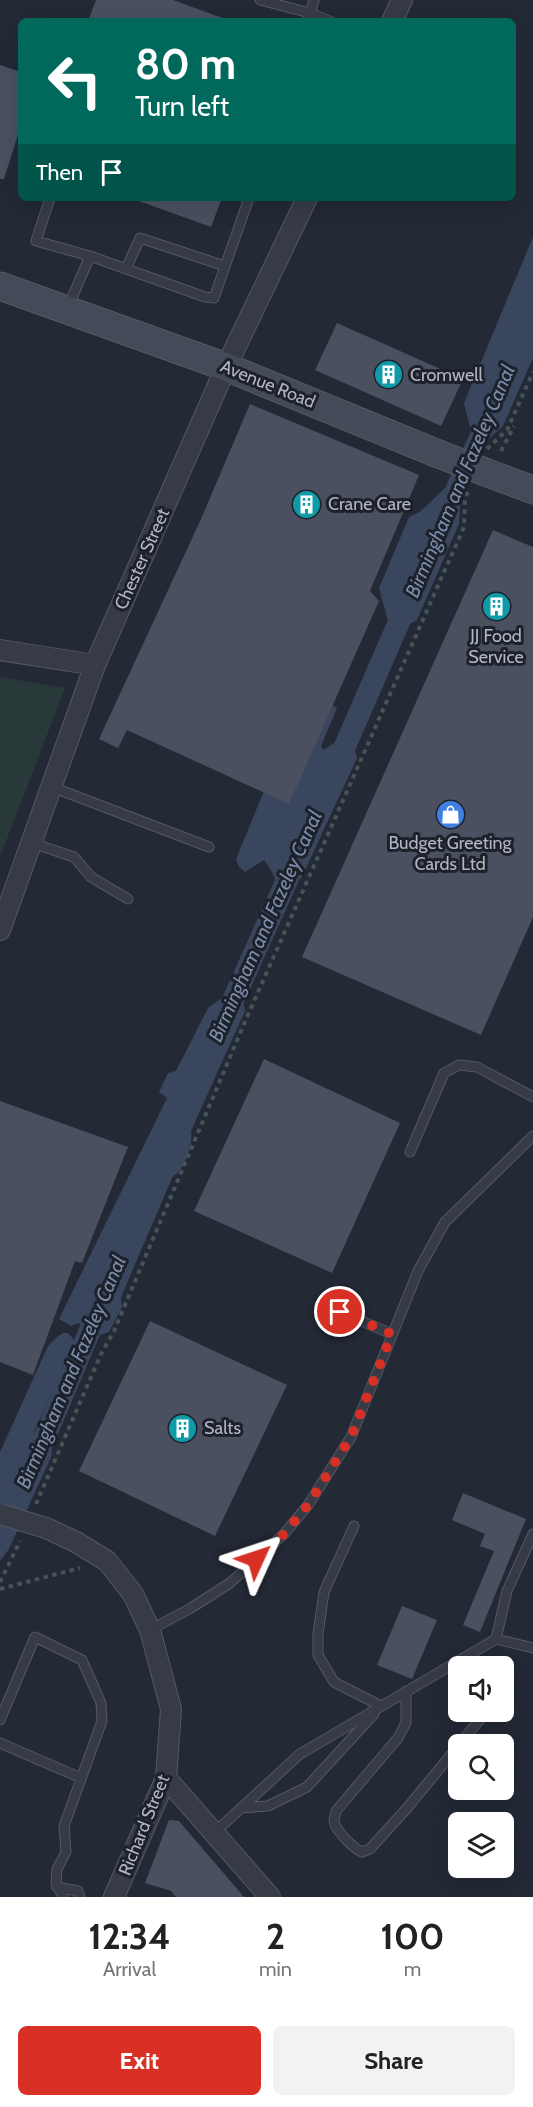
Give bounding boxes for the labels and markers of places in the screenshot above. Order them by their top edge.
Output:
building icon: Cromwell [373,359,405,391]
place label: Cromwell [410,364,483,386]
building icon: Crane Care [291,488,323,520]
place label: Crane Care [328,493,411,515]
building icon: JJ Food Service [480,591,512,623]
place label: JJ Food Service [468,625,524,668]
shop icon: Budget Greeting Cards Ltd [434,798,466,830]
place label: Budget Greeting Cards Ltd [388,832,513,875]
pin [314,1286,365,1337]
building icon: Salts [167,1412,199,1444]
place label: Salts [204,1417,241,1439]

